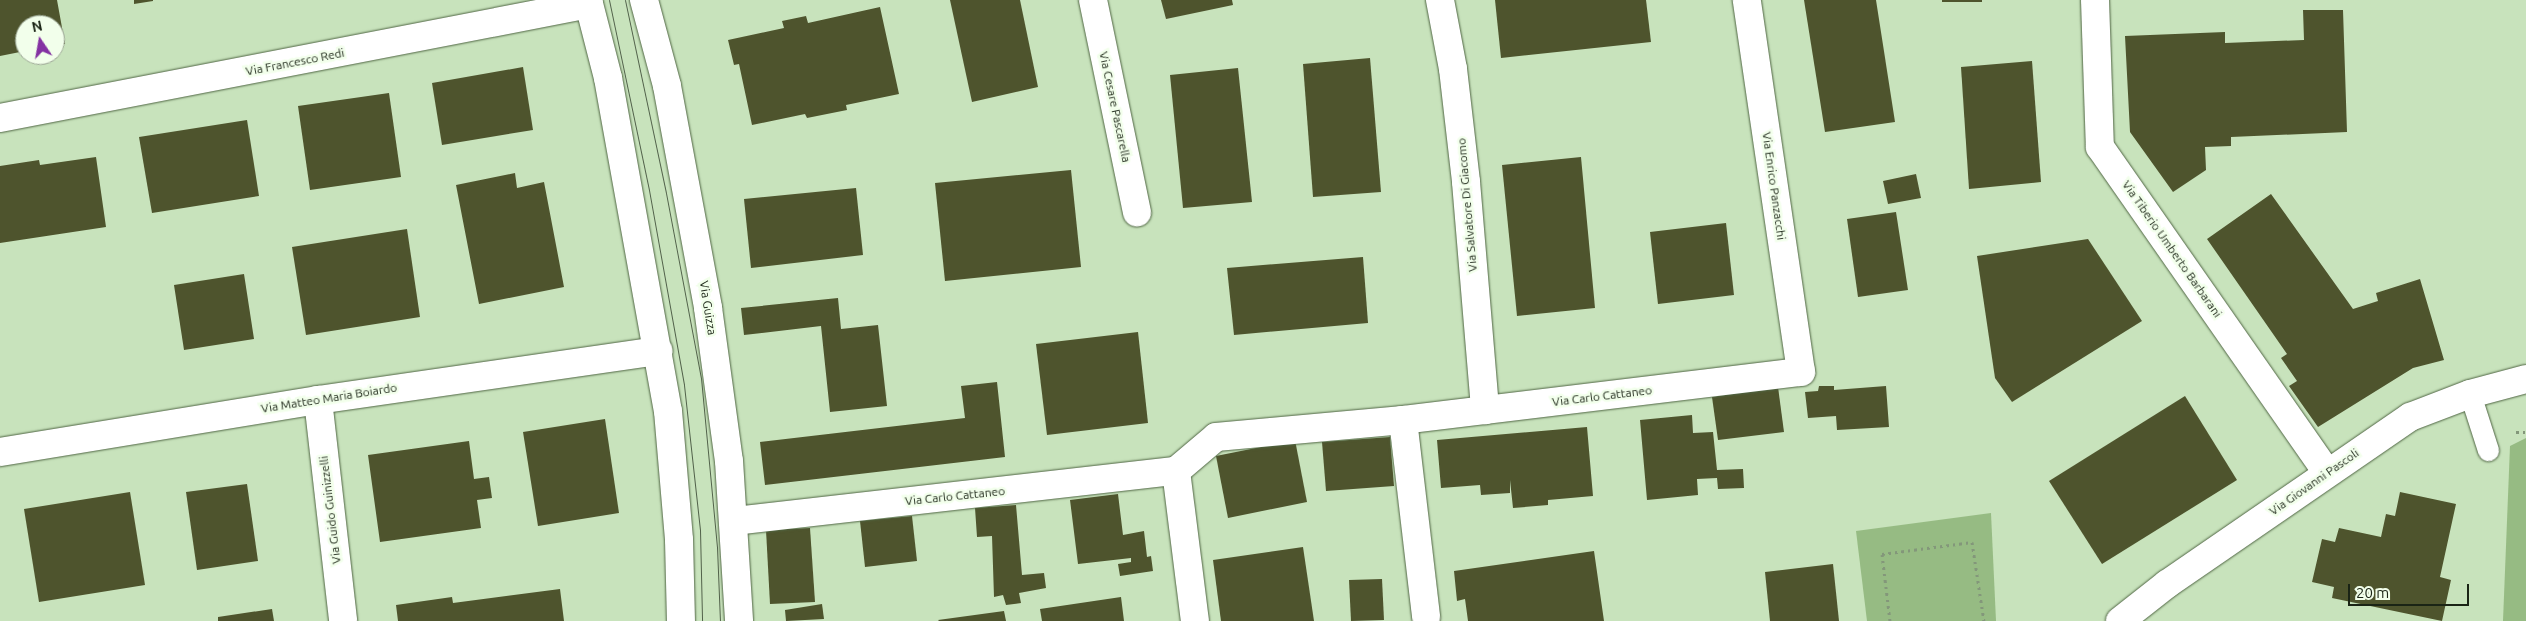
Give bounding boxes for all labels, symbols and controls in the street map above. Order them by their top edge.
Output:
north arrow [15,15,65,65]
text: N [30,17,44,35]
street label: Via Francesco Redi [244,45,346,79]
street label: Via Cesare Pascarella [1096,50,1134,164]
street label: Via Enrico Panzacchi [1759,131,1789,241]
street label: Via Salvatore Di Giacomo [1454,138,1480,272]
street label: Via Tiberio Umberto Barbarani [2119,178,2225,320]
street label: Via Guizza [697,280,719,336]
street label: Via Matteo Maria Boiardo [260,380,398,416]
street label: Via Carlo Cattaneo [1551,383,1653,409]
street label: Via Giovanni Pascoli [2266,446,2362,518]
street label: Via Guido Guinizzelli [316,455,344,565]
street label: Via Carlo Cattaneo [904,484,1006,508]
scale bar [2351,574,2472,606]
text: 20 m [2356,584,2389,601]

